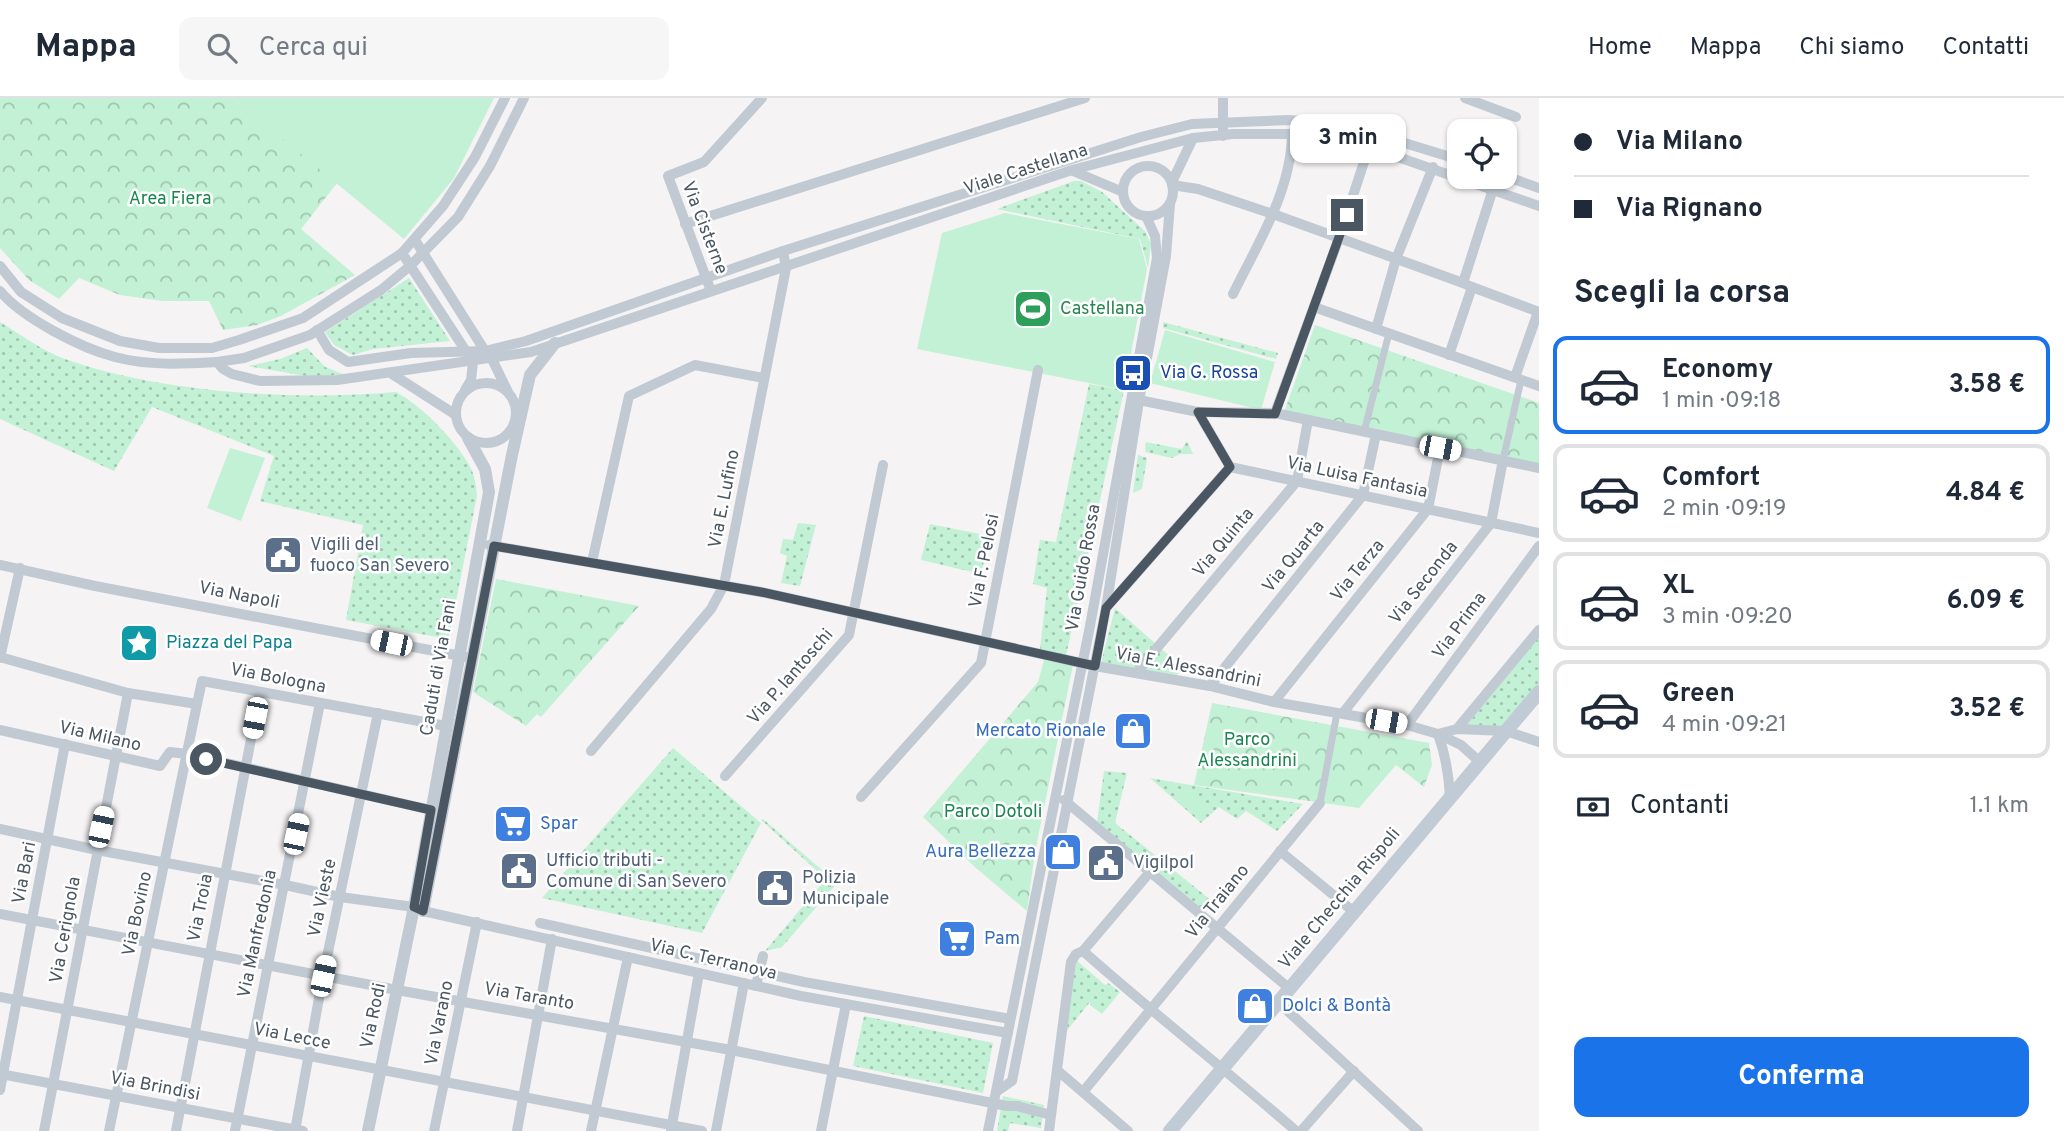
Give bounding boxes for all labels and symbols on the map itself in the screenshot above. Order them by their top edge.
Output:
callout: 3 min [1289,114,1405,162]
street label: Viale Castellana [961,139,1091,201]
street label: Via Cisterne [676,178,732,278]
park label: Area Fiera [129,188,211,211]
route end [1331,199,1363,231]
sports icon: Castellana [1012,288,1054,330]
place label: Castellana [1060,298,1145,321]
bus stop icon: Via G. Rossa [1112,352,1154,394]
place label: Via G. Rossa [1160,362,1258,385]
car [1418,434,1463,462]
street label: Via E. Lufino [704,448,746,550]
street label: Via Luisa Fantasia [1284,452,1430,504]
street label: Via Guido Rossa [1061,502,1107,634]
street label: Via Quinta [1188,504,1260,582]
street label: Via F. Pelosi [965,512,1005,610]
street label: Via Quarta [1258,516,1330,598]
public building icon: Vigili del fuoco San Severo [262,534,304,576]
place label: Vigili del fuoco San Severo [310,534,450,578]
street label: Via Terza [1326,535,1390,607]
street label: Via Seconda [1384,537,1464,629]
street label: Via Napoli [197,577,281,615]
street label: Via Prima [1428,588,1492,664]
street label: Caduti di Via Fani [416,598,462,738]
place icon: Piazza del Papa [118,622,160,664]
street label: Via P. Iantoschi [743,624,839,730]
car [369,628,414,658]
place label: Piazza del Papa [166,632,293,655]
street label: Via E. Alessandrini [1113,643,1263,693]
street label: Via Bologna [228,658,328,700]
car [241,695,270,741]
car [1364,707,1409,735]
shop icon: Mercato Rionale [1112,710,1154,752]
street label: Via Milano [57,716,143,758]
place label: Mercato Rionale [976,720,1106,743]
park label: Parco Alessandrini [1197,729,1297,773]
route start [190,743,222,775]
park label: Parco Dotoli [944,801,1042,824]
supermarket icon: Spar [492,803,534,845]
car [87,804,116,850]
car [282,811,311,857]
place label: Spar [540,813,578,836]
street label: Viale Checchia Rispoli [1274,824,1406,974]
shop icon: Aura Bellezza [1042,831,1084,873]
street label: Via Bari [8,840,42,906]
place label: Aura Bellezza [925,841,1036,864]
public building icon: Vigilpol [1085,842,1127,884]
public building icon: Ufficio tributi - Comune di San Severo [498,850,540,892]
place label: Ufficio tributi - Comune di San Severo [546,850,727,894]
place label: Vigilpol [1133,852,1194,875]
street label: Via Vieste [303,857,343,939]
street label: Via Traiano [1181,860,1255,944]
public building icon: Polizia Municipale [754,867,796,909]
place label: Polizia Municipale [802,867,889,911]
street label: Via Manfredonia [233,868,283,1000]
street label: Via Bovino [118,869,158,959]
street label: Via Troia [183,872,219,944]
street label: Via Cerignola [45,875,87,985]
supermarket icon: Pam [936,918,978,960]
place label: Pam [984,928,1020,951]
street label: Via C. Terranova [647,934,779,986]
car [309,953,338,999]
street label: Via Varano [420,978,460,1068]
street label: Via Taranto [482,978,576,1016]
street label: Via Rodi [356,981,392,1051]
shop icon: Dolci & Bontà [1234,985,1276,1027]
place label: Dolci & Bontà [1282,995,1391,1018]
street label: Via Lecce [251,1018,333,1056]
street label: Via Brindisi [108,1067,202,1107]

